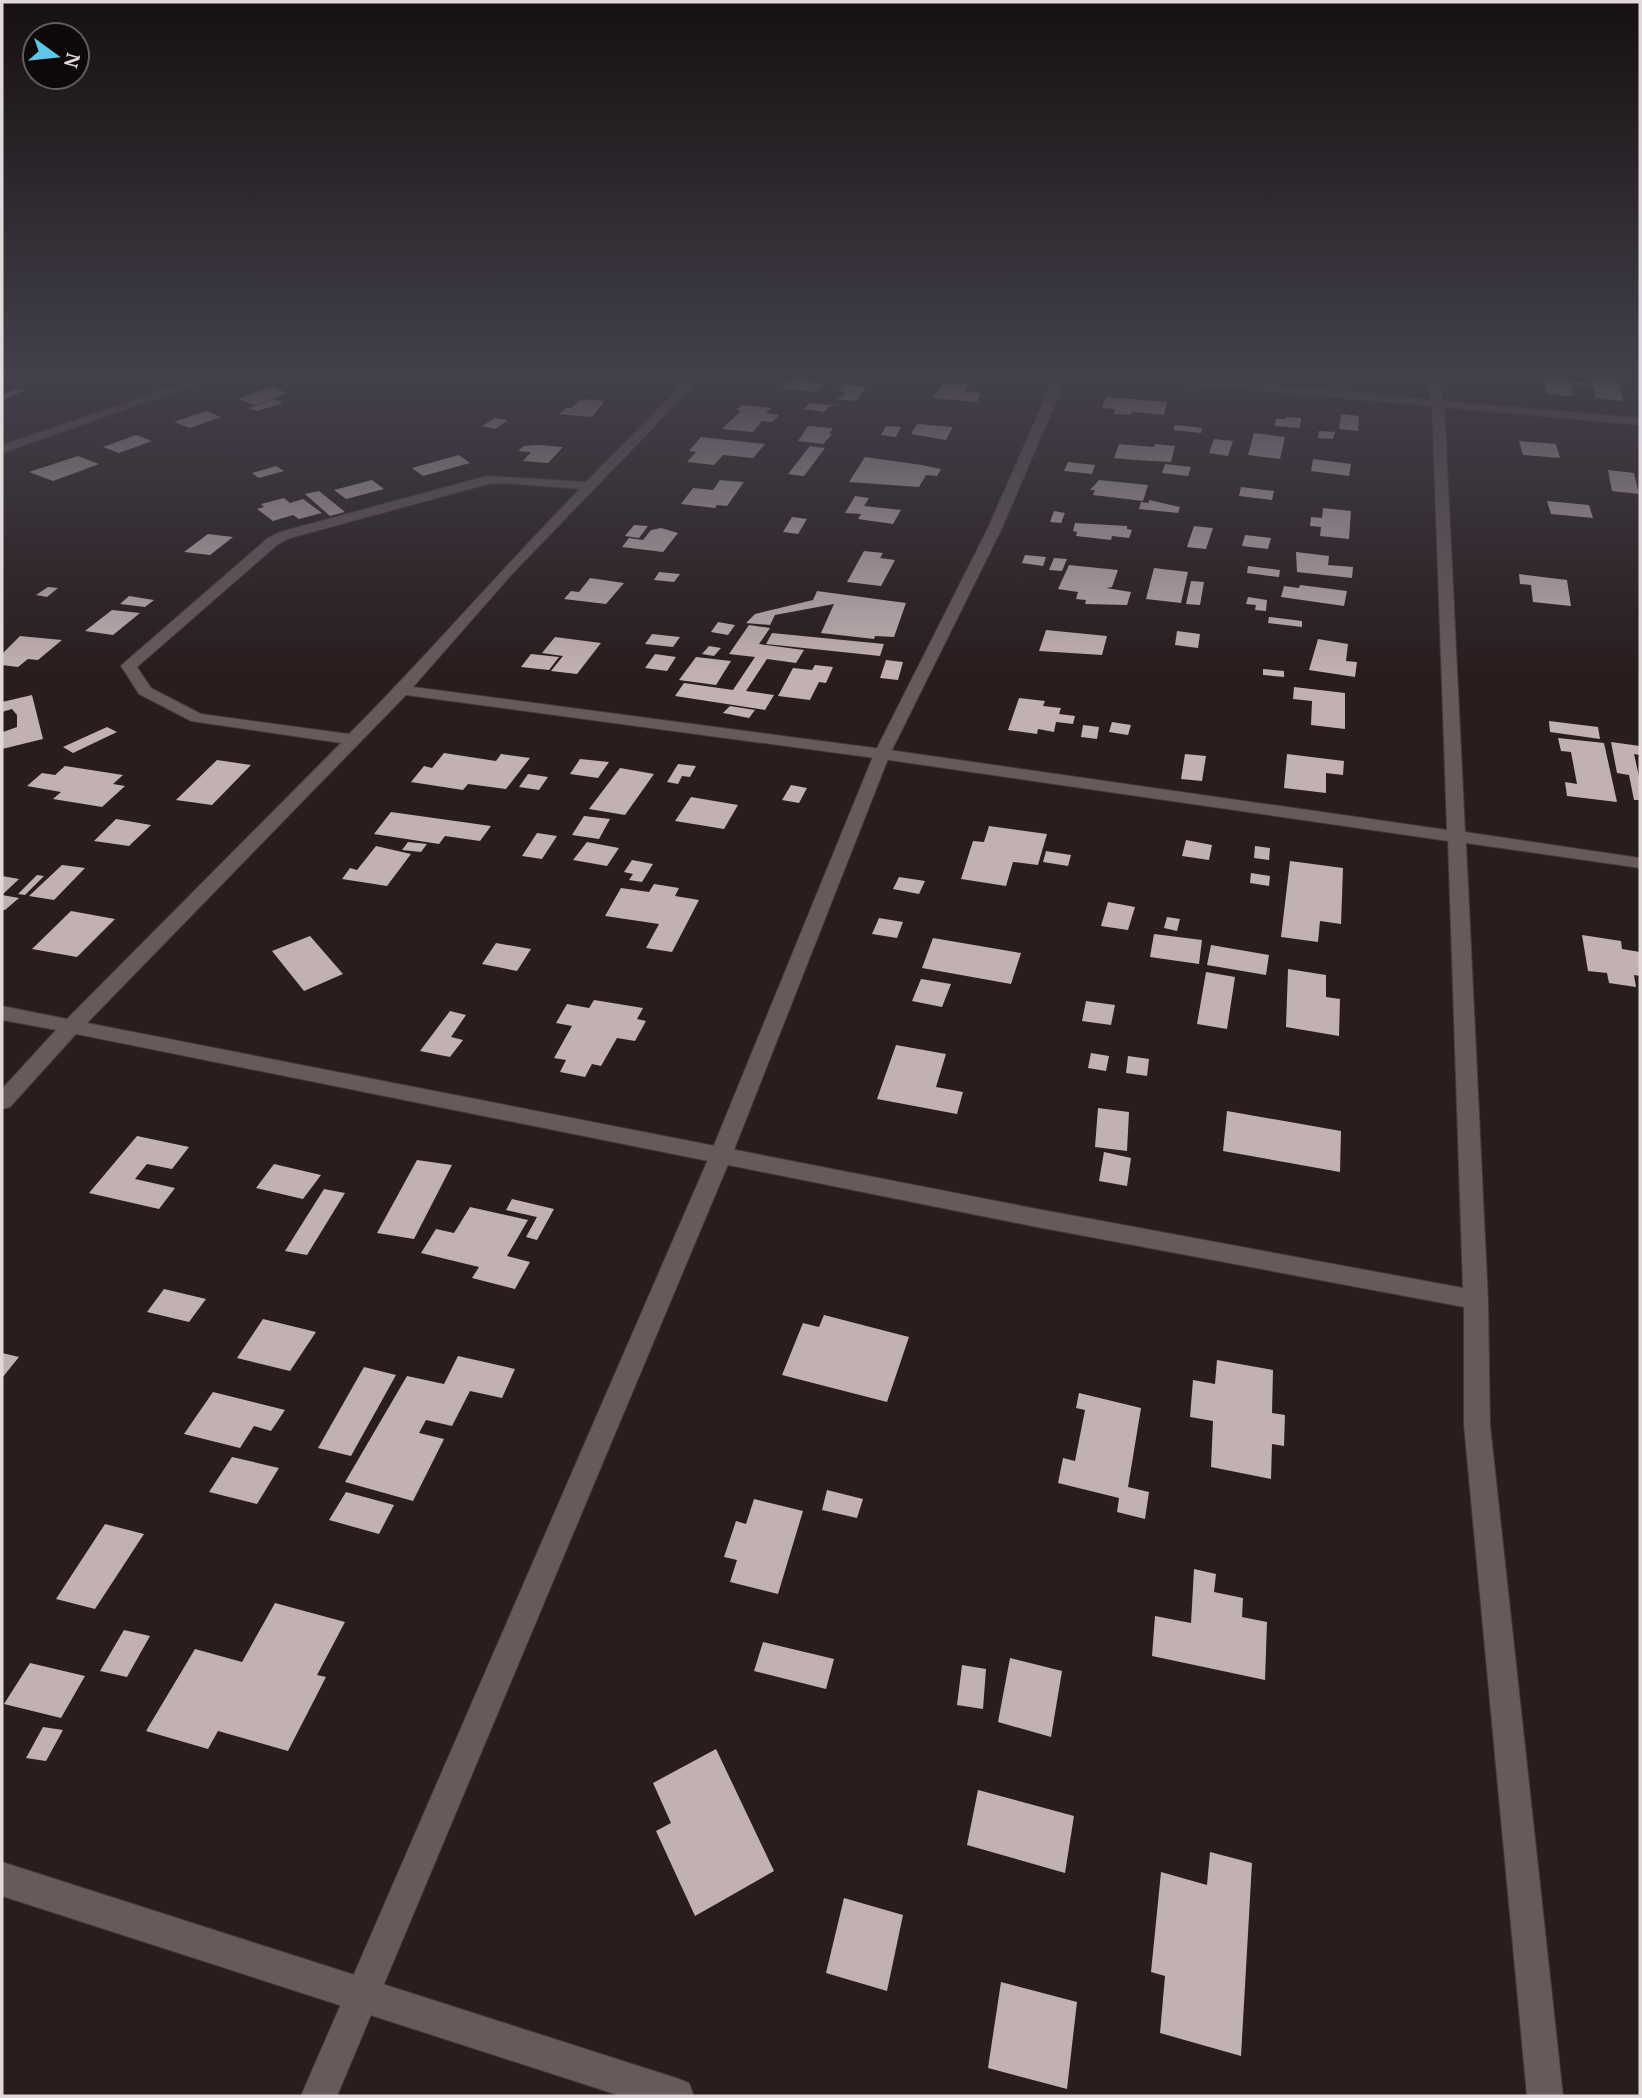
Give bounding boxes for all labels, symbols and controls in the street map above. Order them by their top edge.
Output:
north arrow [21,21,91,91]
text: N [59,50,87,71]

